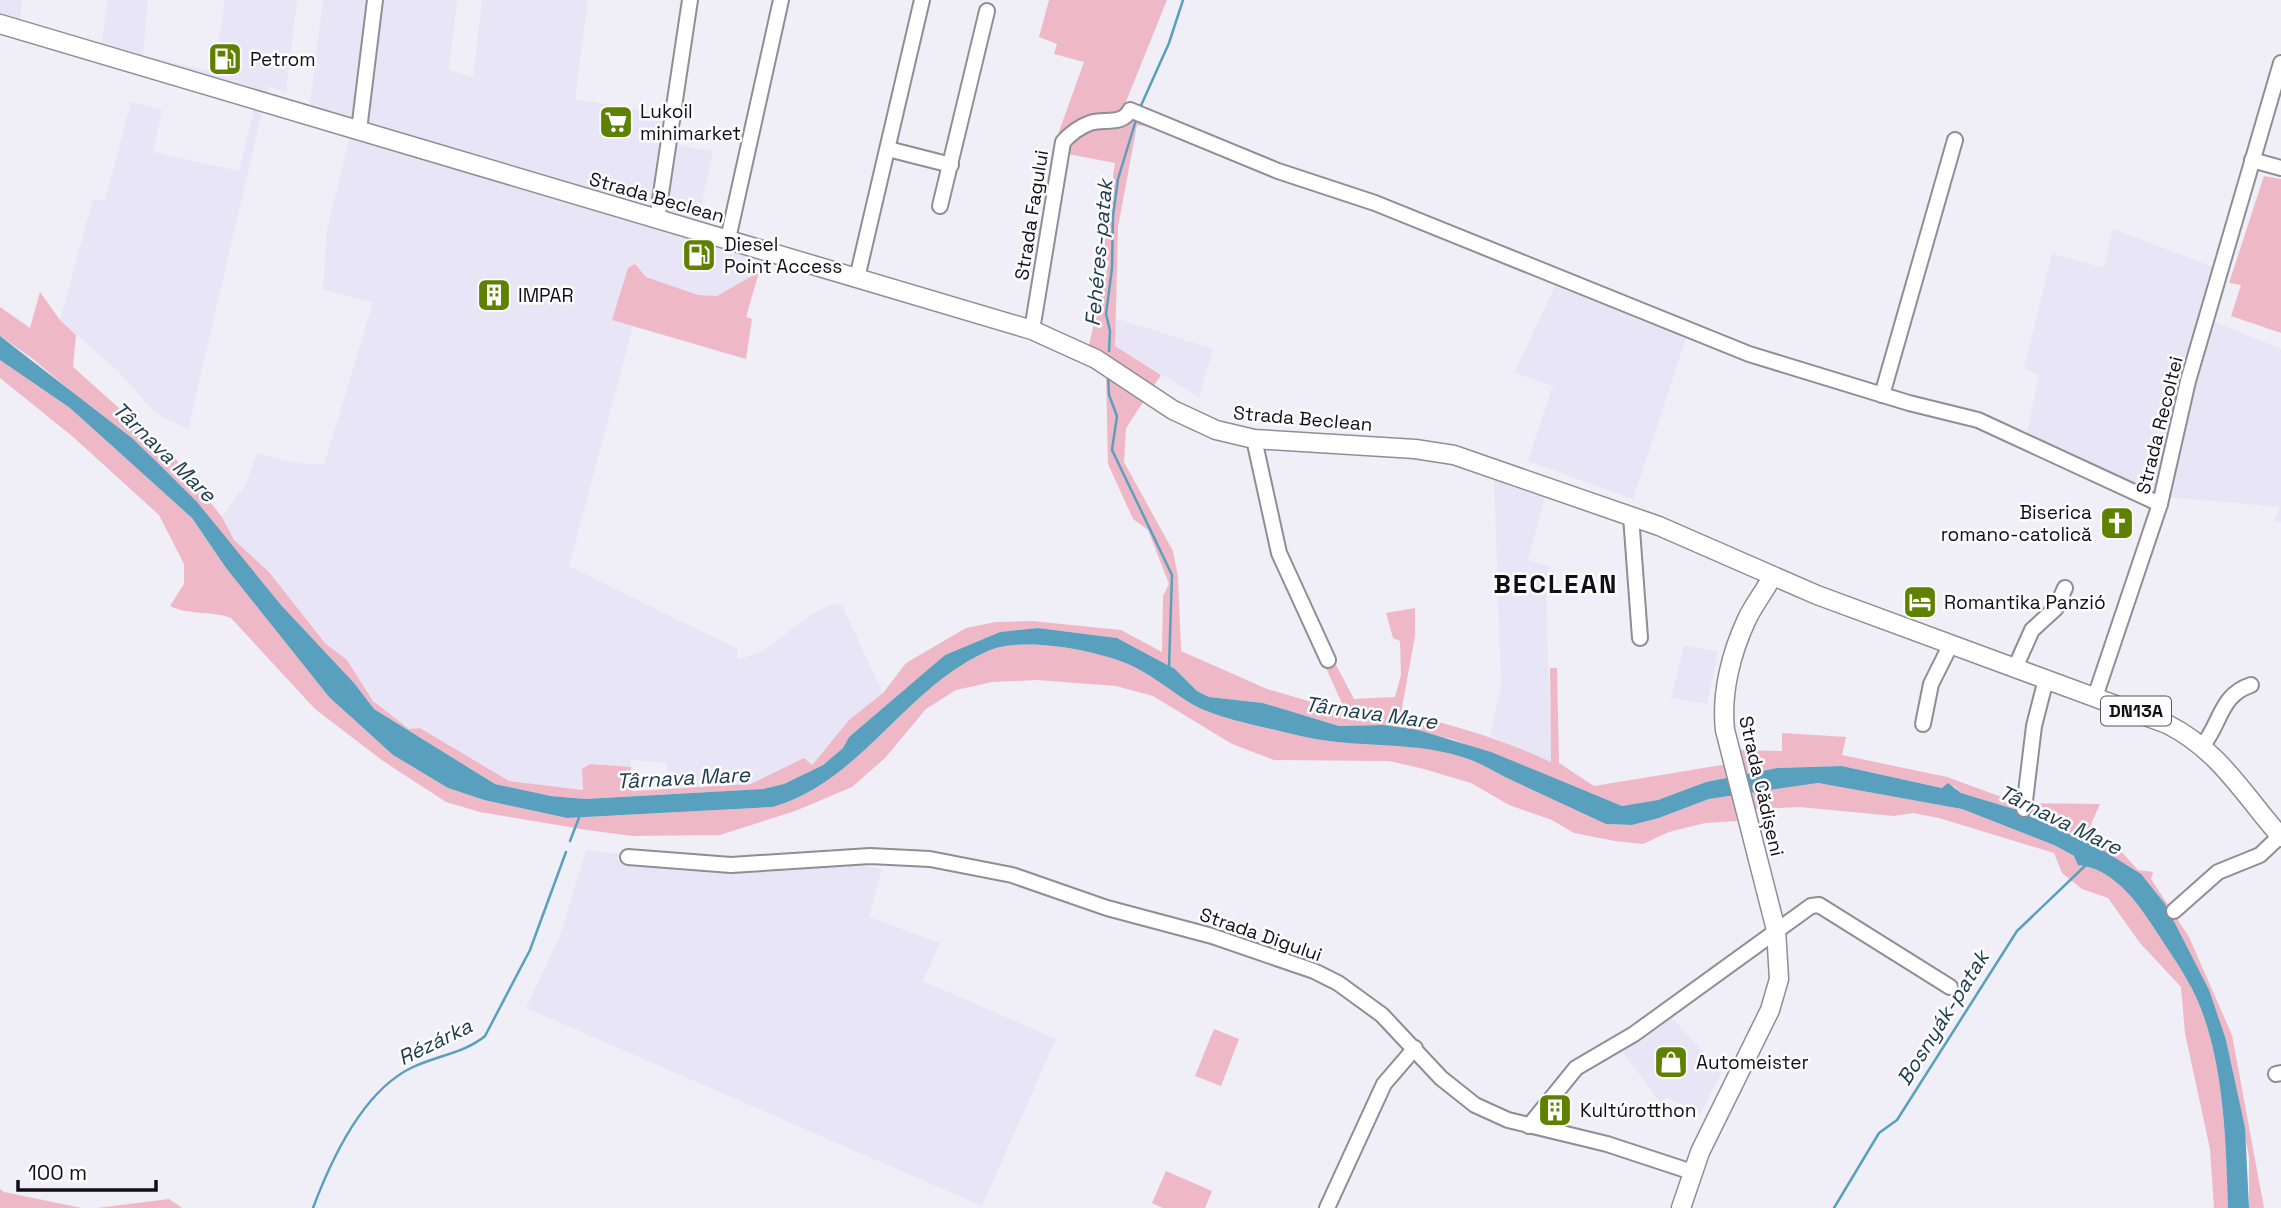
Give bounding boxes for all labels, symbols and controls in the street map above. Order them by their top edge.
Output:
fuel station icon: Petrom [206,40,244,78]
place label: Petrom [250,47,316,72]
place label: Lukoil minimarket [640,99,741,146]
supermarket icon: Lukoil minimarket [597,103,635,141]
street label: Strada Fagului [1009,148,1054,282]
street label: Strada Beclean [586,166,727,229]
water label: Fehéres-patak [1079,176,1119,328]
place label: Diesel Point Access [724,232,842,279]
fuel station icon: Diesel Point Access [680,236,718,274]
building icon: IMPAR [475,276,513,314]
place label: IMPAR [518,283,573,308]
street label: Strada Recoltei [2130,354,2189,497]
water label: Târnava Mare [107,396,223,509]
street label: Strada Beclean [1232,400,1374,437]
place label: Biserica romano-catolică [1941,500,2092,547]
church icon: Biserica romano-catolică [2098,504,2136,542]
district label: BECLEAN [1494,567,1618,601]
hotel icon: Romantika Panzió [1901,583,1939,621]
place label: Romantika Panzió [1944,590,2106,615]
water label: Târnava Mare [1303,690,1441,735]
road number: DN13A [2101,696,2171,726]
street label: Strada Cădișeni [1733,714,1790,859]
water label: Târnava Mare [616,760,752,794]
water label: Târnava Mare [1994,778,2128,862]
street label: Strada Digului [1196,902,1325,967]
water label: Bosnyák-patak [1890,943,1996,1090]
water label: Rézárka [393,1012,477,1071]
shop icon: Automeister [1652,1043,1690,1081]
place label: Automeister [1696,1050,1809,1075]
building icon: Kultúrotthon [1536,1091,1574,1129]
place label: Kultúrotthon [1580,1098,1697,1123]
scale bar [18,1148,156,1192]
text: 100 m [28,1159,87,1186]

